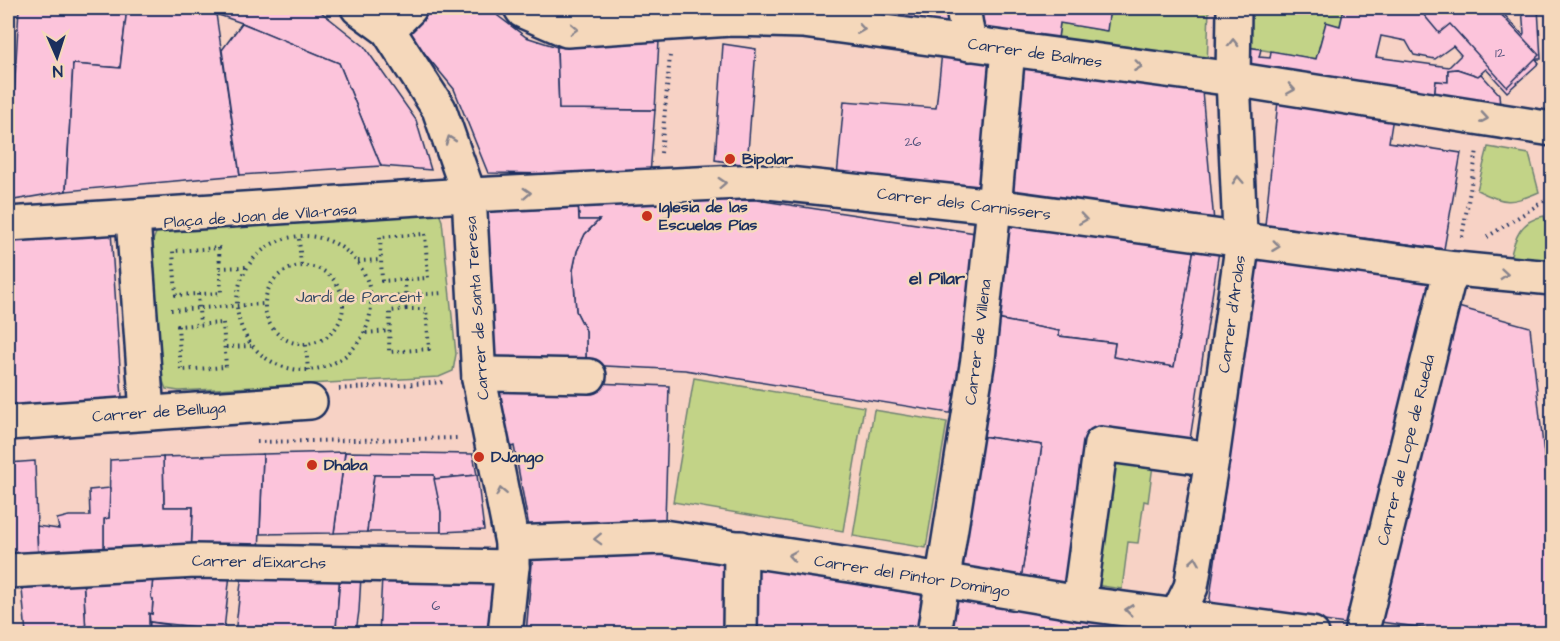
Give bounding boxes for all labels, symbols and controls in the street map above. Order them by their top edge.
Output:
one-way arrow [857,22,866,34]
one-way arrow [570,23,579,35]
north arrow [27,27,87,87]
street label: Carrer de Balmes [966,33,1104,73]
one-way arrow [1227,39,1240,48]
house number: 12 [1495,43,1505,63]
text: N [52,60,63,82]
one-way arrow [1133,60,1142,72]
one-way arrow [1286,82,1296,94]
one-way arrow [1479,111,1489,123]
house number: 26 [905,132,922,152]
one-way arrow [445,135,457,146]
place label: Bipolar [742,148,793,170]
marker: Bipolar [723,152,737,166]
one-way arrow [1232,176,1245,185]
one-way arrow [717,177,726,190]
street label: Carrer dels Carnissers [876,182,1052,226]
one-way arrow [523,186,532,199]
place label: Iglesia de las Escuelas Pías [659,196,757,236]
street label: Plaça de Joan de Vila-rasa [163,198,357,234]
marker: Iglesia de las Escuelas Pías [640,209,654,223]
one-way arrow [1078,212,1087,224]
street label: Carrer de Santa Teresa [460,215,494,401]
one-way arrow [1271,239,1280,251]
street label: Carrer d'Arolas [1213,254,1251,374]
district label: el Pilar [909,266,965,291]
one-way arrow [1500,267,1509,280]
street label: Carrer de Villena [959,278,997,406]
park label: Jardí de Parcent [296,286,423,308]
street label: Carrer de Lope de Rueda [1372,352,1440,548]
street label: Carrer de Belluga [91,396,227,429]
place label: DJango [491,446,544,470]
marker: DJango [472,450,486,464]
place label: Dhaba [324,454,368,476]
marker: Dhaba [305,458,319,472]
one-way arrow [495,488,508,498]
one-way arrow [594,533,603,545]
street label: Carrer d'Eixarchs [192,550,326,574]
one-way arrow [787,550,796,562]
street label: Carrer del Pintor Domingo [813,550,1011,603]
one-way arrow [1188,556,1201,566]
house number: 6 [432,596,441,616]
one-way arrow [1125,604,1134,617]

